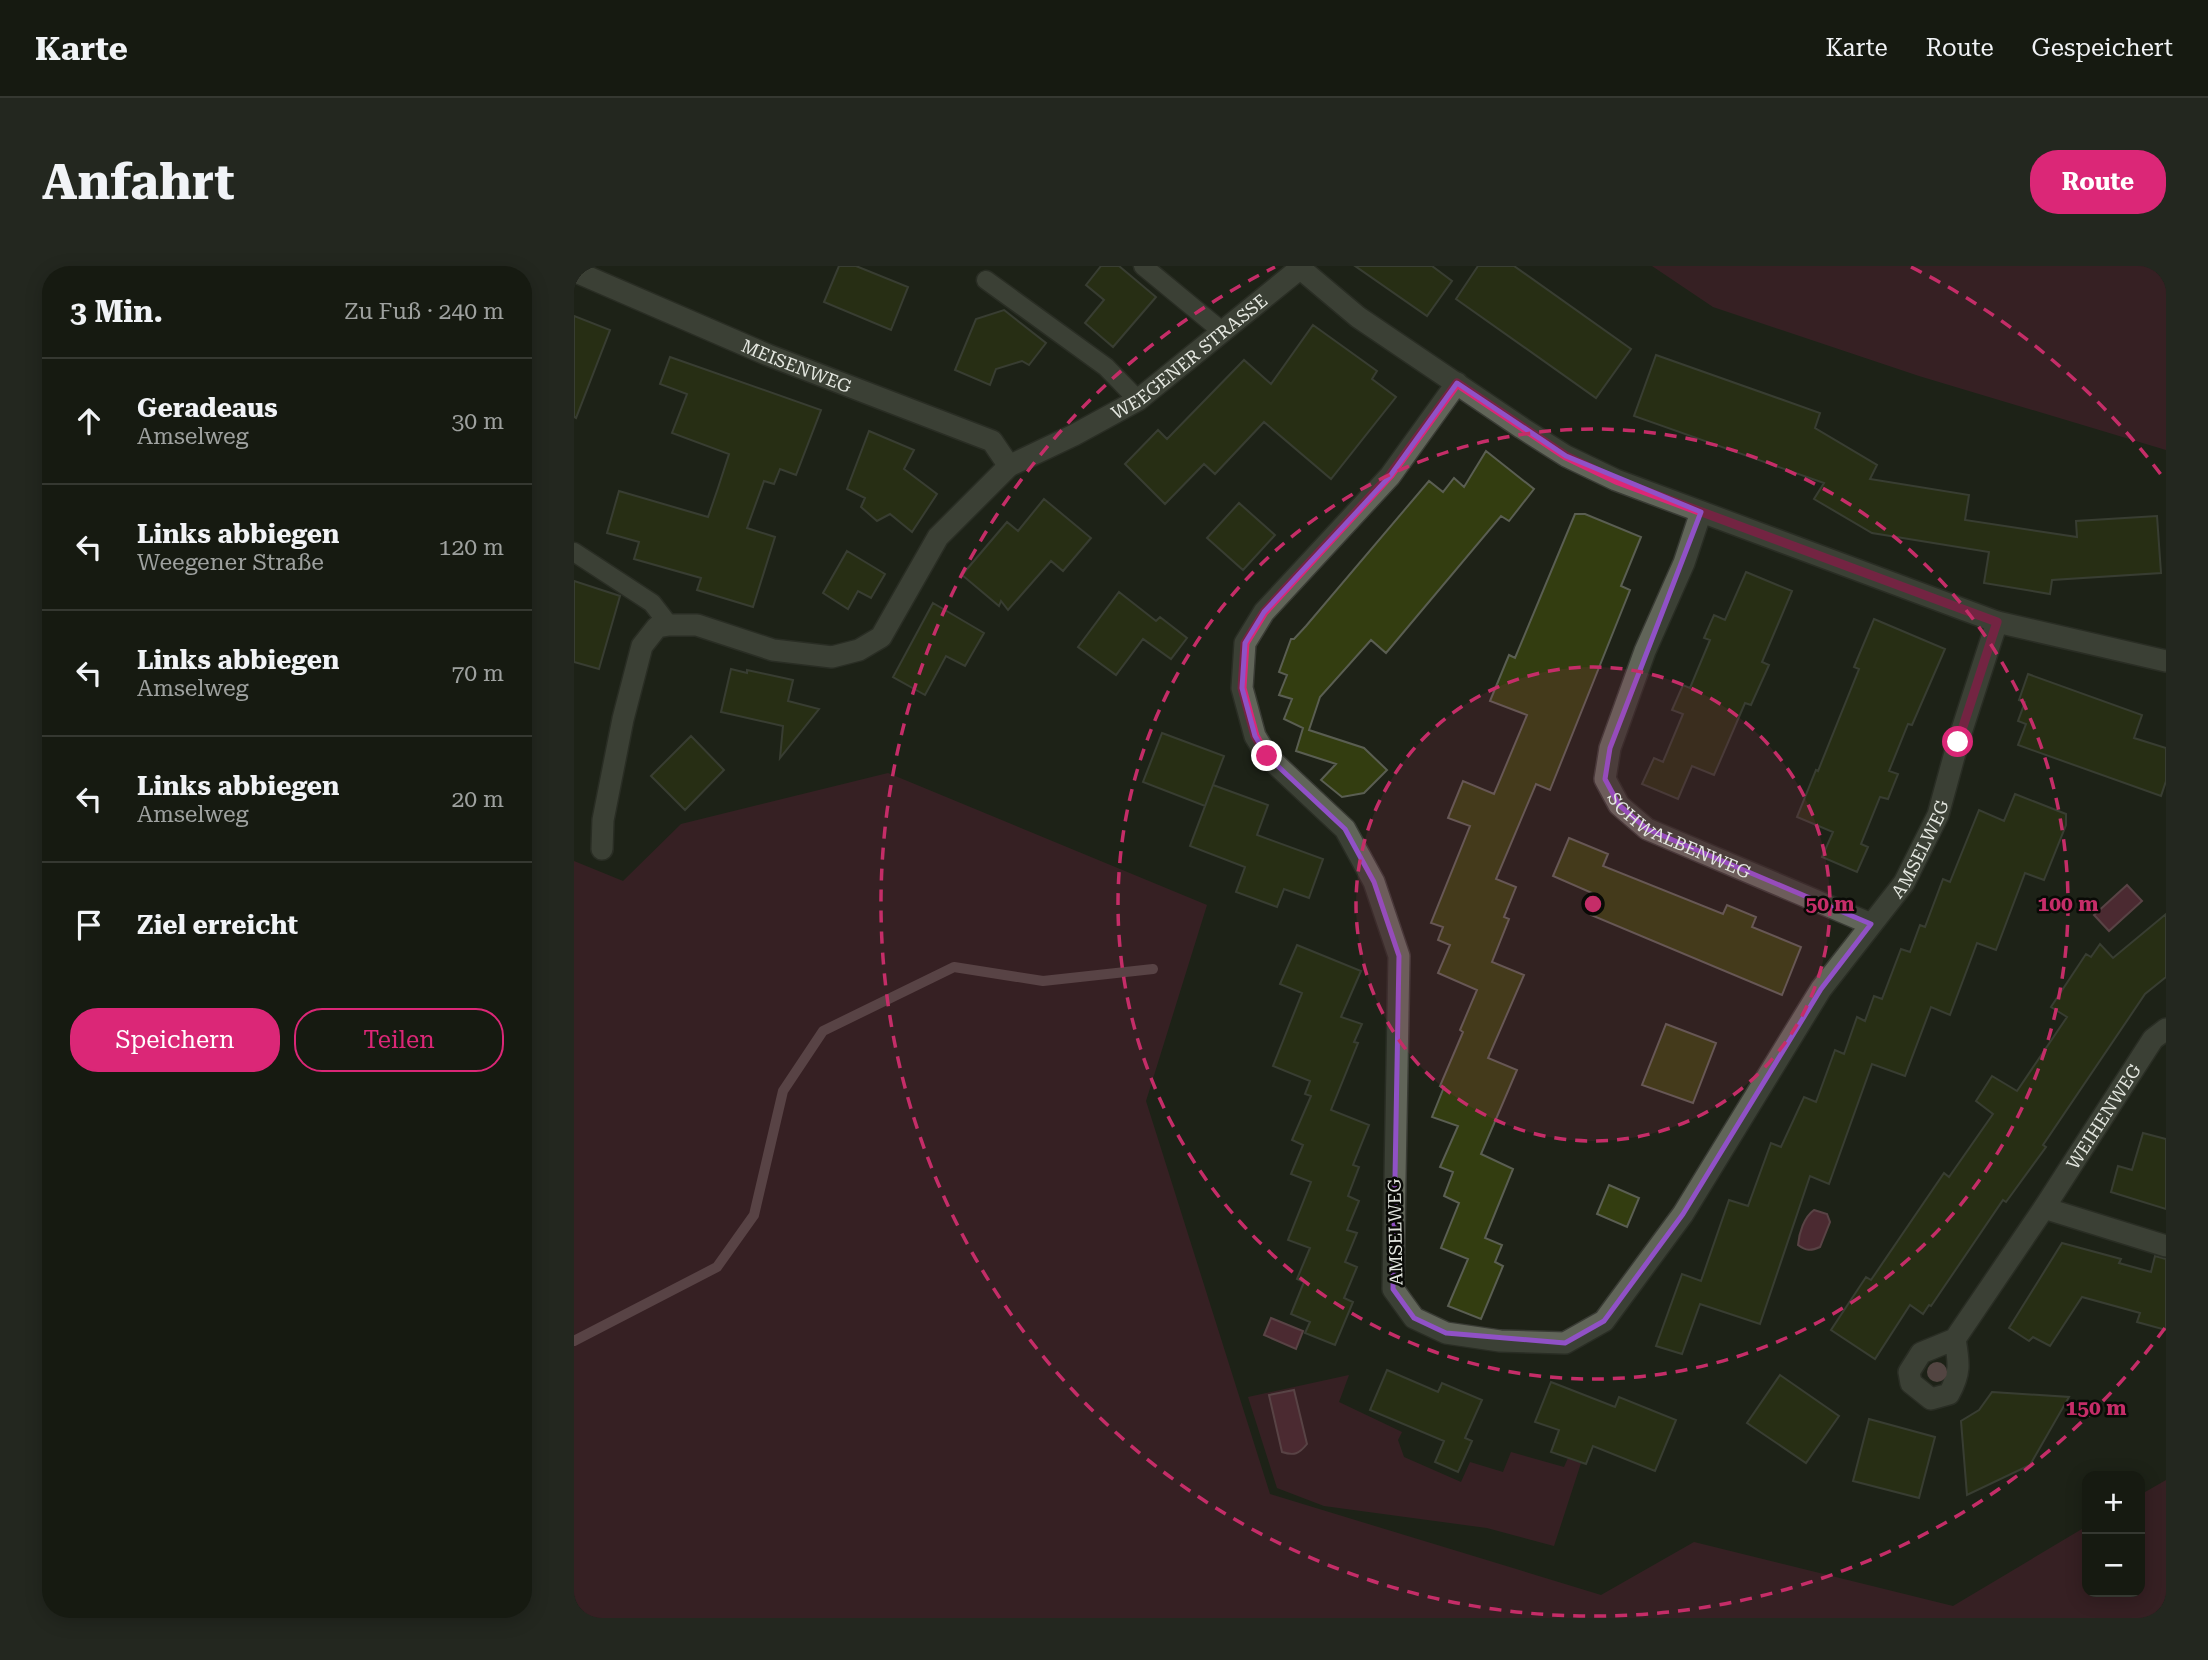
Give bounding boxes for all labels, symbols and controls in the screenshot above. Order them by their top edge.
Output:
text: Karte [35,29,128,68]
text: Karte [1825,34,1888,62]
text: Route [1926,34,1994,62]
text: Gespeichert [2032,34,2173,62]
button: Route [2030,150,2166,214]
text: Anfahrt [42,154,235,211]
street label: WEEGENER STRASSE [1107,289,1271,423]
text: 3 Min. [70,294,163,329]
text: Zu Fuß · 240 m [344,298,504,325]
street label: MEISENWEG [739,334,855,397]
text: Geradeaus [137,393,278,423]
icon: ahead [70,402,108,440]
text: 30 m [451,408,504,435]
text: Amselweg [137,423,249,450]
text: Links abbiegen [137,519,340,549]
icon: left [70,528,108,566]
text: 120 m [439,534,504,561]
text: Weegener Straße [137,549,324,576]
text: Links abbiegen [137,645,340,675]
icon: left [70,654,108,692]
text: 70 m [451,660,504,687]
text: Amselweg [137,675,249,702]
route start [1942,726,1973,757]
route end [1251,740,1282,771]
text: Links abbiegen [137,771,340,801]
icon: left [70,780,108,818]
text: 20 m [451,786,504,813]
street label: SCHWALBENWEG [1604,789,1754,882]
street label: AMSELWEG [1886,798,1952,902]
text: Amselweg [137,801,249,828]
centre of rings [1581,892,1605,916]
text: 50 m [1805,892,1855,916]
text: 100 m [2038,892,2098,916]
icon: arrive [70,906,108,944]
text: Ziel erreicht [137,910,298,940]
button: Speichern [70,1008,280,1072]
button: Teilen [294,1008,504,1072]
street label: WEIHENWEG [2061,1060,2145,1173]
street label: AMSELWEG [1384,1178,1406,1285]
text: 150 m [2066,1396,2126,1420]
map controls [2082,1471,2145,1597]
button: + [2082,1471,2145,1534]
button: − [2082,1534,2145,1597]

